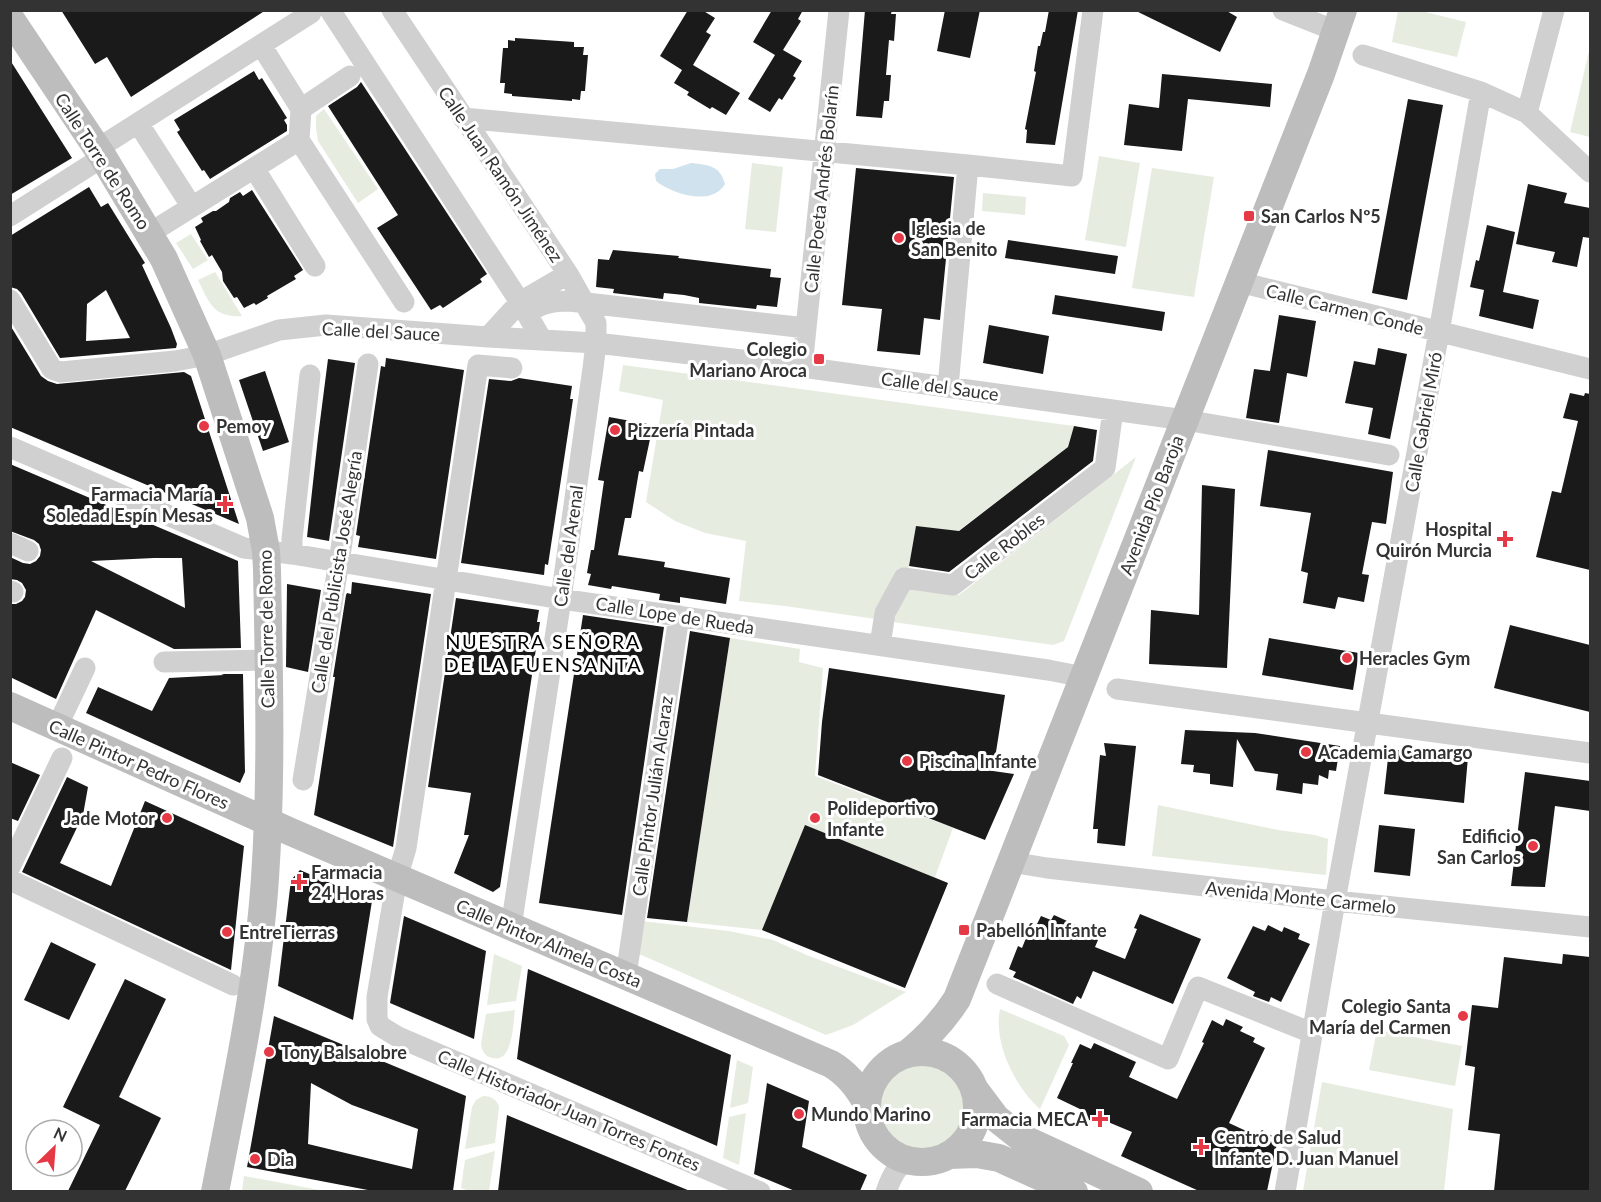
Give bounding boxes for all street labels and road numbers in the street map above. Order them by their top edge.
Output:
street label: Calle Juan Ramón Jiménez [434,82,568,266]
street label: Calle Poeta Andrés Bolarín [799,84,843,294]
street label: Calle Torre de Romo [51,88,155,234]
street label: Calle Carmen Conde [1264,279,1426,339]
street label: Calle del Sauce [321,317,441,345]
street label: Calle Gabriel Miró [1400,350,1446,494]
street label: Calle del Sauce [880,367,1000,405]
street label: Avenida Pío Baroja [1114,432,1188,578]
street label: Calle del Publicista José Alegría [306,449,366,695]
street label: Calle del Arenal [549,484,587,608]
street label: Calle Robles [959,508,1049,584]
street label: Calle Torre de Romo [254,549,278,709]
street label: Calle Lope de Rueda [594,592,756,638]
street label: Calle Pintor Julián Alcaraz [627,695,677,897]
street label: Calle Pintor Pedro Flores [46,714,233,814]
street label: Avenida Monte Carmelo [1205,876,1397,918]
street label: Calle Pintor Almela Costa [453,894,645,992]
street label: Calle Historiador Juan Torres Fontes [434,1045,704,1176]

